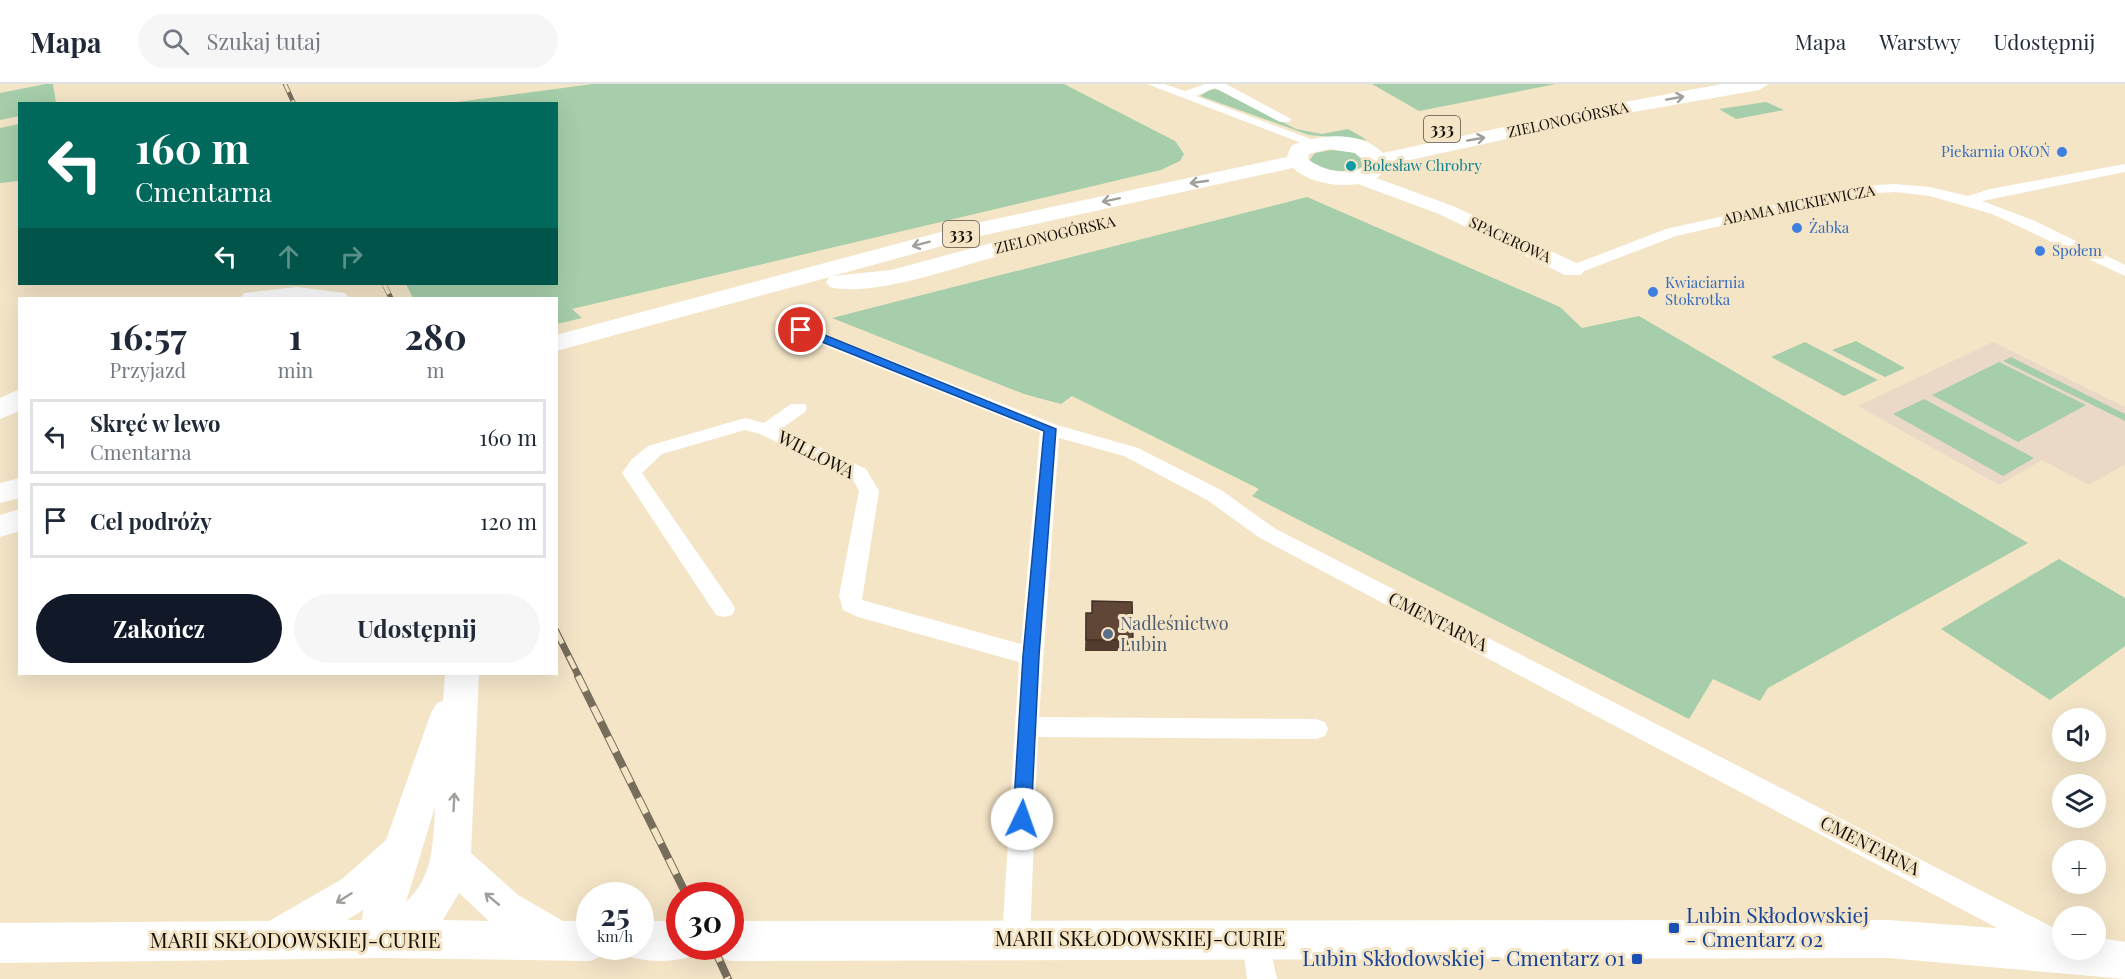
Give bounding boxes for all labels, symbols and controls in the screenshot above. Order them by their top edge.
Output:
search box [138,14,558,68]
text: Mapa [30,23,102,60]
icon: search [159,25,192,58]
text: Szukaj tutaj [207,26,321,56]
text: Mapa [1795,27,1846,55]
text: Warstwy [1879,27,1961,55]
text: Udostępnij [1994,27,2095,55]
one-way arrow [1664,92,1684,103]
street label: ZIELONOGÓRSKA [1505,96,1631,142]
road number: 333 [1424,116,1460,142]
text: 160 m [135,119,250,175]
icon: left [36,126,114,204]
one-way arrow [1466,133,1485,144]
place label: Piekarnia OKOŃ [1941,141,2050,161]
marker: Piekarnia OKOŃ [2055,145,2069,159]
place label: Bolesław Chrobry [1363,155,1482,175]
marker: Bolesław Chrobry [1344,159,1358,173]
text: Cmentarna [135,173,272,209]
one-way arrow [1190,176,1209,187]
street label: ADAMA MICKIEWICZA [1720,179,1877,229]
one-way arrow [1101,195,1121,206]
street label: ZIELONOGÓRSKA [993,210,1118,258]
street label: SPACEROWA [1466,211,1555,267]
place label: Żabka [1809,217,1850,237]
road number: 333 [943,221,979,247]
marker: Żabka [1790,221,1804,235]
one-way arrow [912,239,931,250]
icon: left [209,240,242,273]
icon: ahead [272,240,305,273]
icon: right [335,240,368,273]
place label: Społem [2052,240,2103,260]
marker: Społem [2033,244,2047,258]
place label: Kwiaciarnia Stokrotka [1665,272,1745,309]
marker: Kwiaciarnia Stokrotka [1646,285,1660,299]
pin [775,304,826,355]
text: 16:57 [109,311,187,359]
text: 1 [289,311,302,359]
text: 280 [405,311,467,359]
icon: arrive [784,313,817,346]
text: Przyjazd [110,356,186,383]
text: min [278,356,313,383]
text: m [427,356,445,383]
text: Skręć w lewo [90,408,221,438]
icon: left [39,420,72,453]
text: 160 m [479,422,537,452]
street label: WILLOWA [773,424,860,484]
text: Cmentarna [90,438,191,465]
icon: arrive [39,504,72,537]
text: Cel podróży [90,506,212,536]
text: 120 m [480,506,537,536]
street label: CMENTARNA [1385,586,1493,657]
button: Zakończ [36,594,282,663]
button: Udostępnij [294,594,540,663]
place label: Nadleśnictwo Lubin [1120,611,1229,656]
marker: Nadleśnictwo Lubin [1101,627,1115,641]
map controls [2052,708,2106,960]
button: sound [2052,708,2106,762]
button: layers [2052,774,2106,828]
position arrow [990,787,1054,851]
one-way arrow [448,792,459,812]
street label: CMENTARNA [1817,810,1925,881]
button: + [2052,840,2106,894]
speed limit sign: 30 [666,882,744,960]
one-way arrow [336,892,353,904]
one-way arrow [485,892,500,906]
text: 25 [600,894,630,934]
place label: Lubin Skłodowskiej - Cmentarz 02 [1686,900,1869,952]
button: − [2052,906,2106,960]
marker: Lubin Skłodowskiej - Cmentarz 02 [1667,921,1681,935]
street label: MARII SKŁODOWSKIEJ-CURIE [995,923,1285,951]
street label: MARII SKŁODOWSKIEJ-CURIE [150,925,440,953]
text: km/h [597,926,633,946]
place label: Lubin Skłodowskiej - Cmentarz 01 [1302,943,1625,971]
marker: Lubin Skłodowskiej - Cmentarz 01 [1630,952,1644,966]

